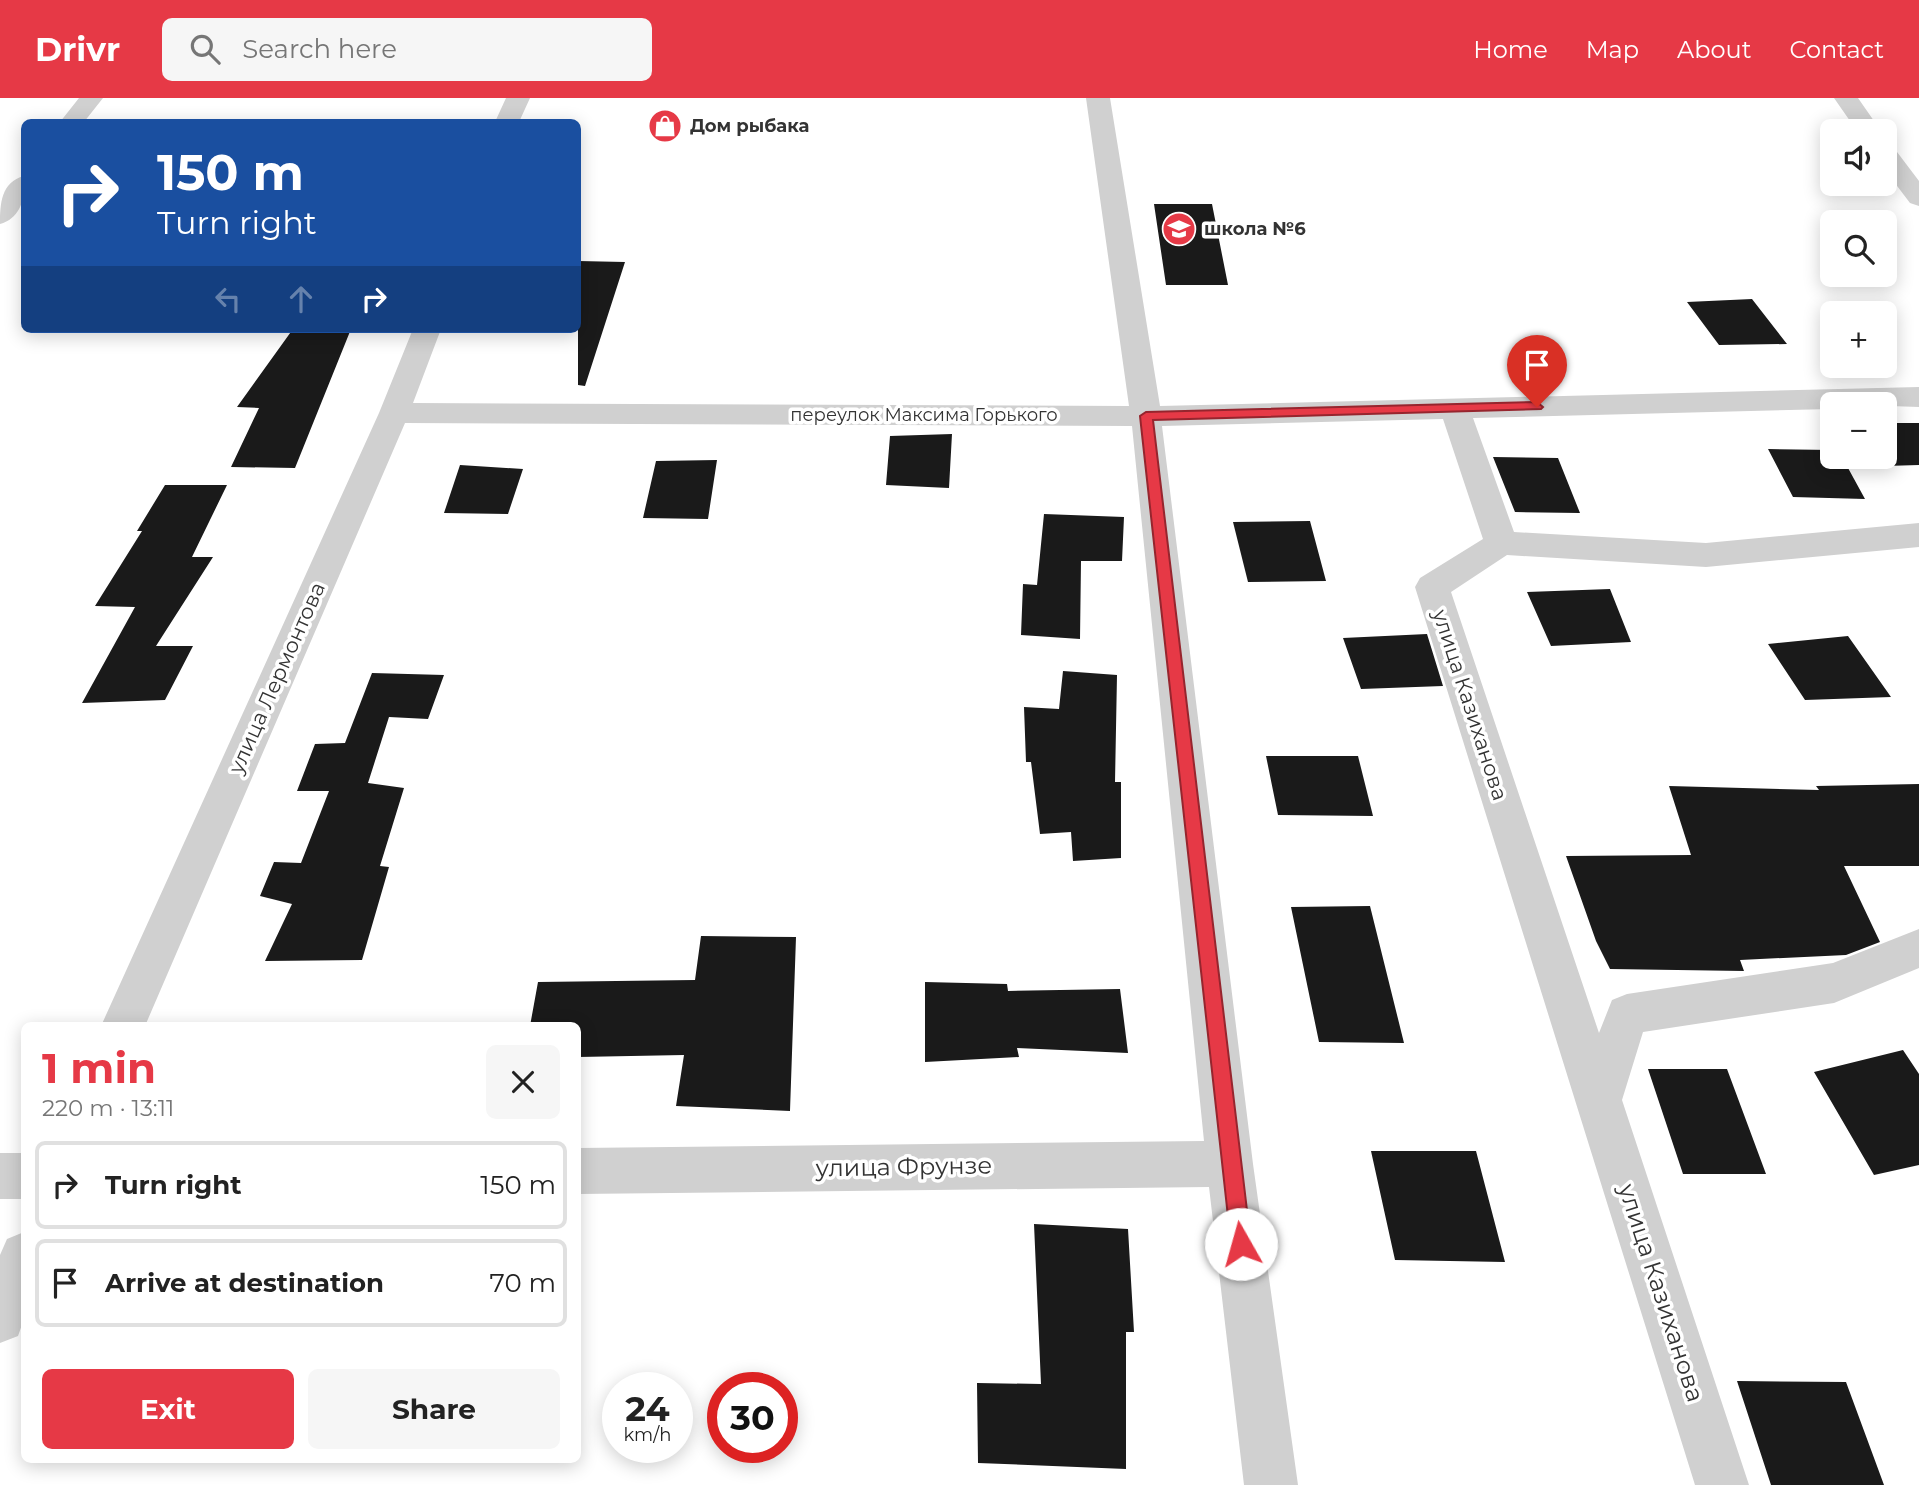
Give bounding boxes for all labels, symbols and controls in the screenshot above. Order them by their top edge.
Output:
search box [162,18,652,81]
text: Drivr [35,29,120,69]
icon: search [186,30,224,68]
text: Search here [242,33,397,65]
text: Home [1473,35,1548,64]
text: Map [1586,35,1639,64]
text: About [1677,35,1751,64]
text: Contact [1789,35,1884,64]
shop icon: Дом рыбака [646,107,684,145]
place label: Дом рыбака [690,115,809,137]
map controls [1820,119,1897,469]
button: sound [1820,119,1897,196]
text: 150 m [157,143,304,202]
icon: right [42,147,133,238]
text: Turn right [157,203,317,242]
school or university icon: школа №6 [1160,210,1198,248]
button: search [1820,210,1897,287]
place label: школа №6 [1204,218,1306,240]
icon: left [209,280,247,318]
icon: ahead [282,280,320,318]
icon: right [355,280,393,318]
button: + [1820,301,1897,378]
pin [1507,335,1567,407]
icon: arrive [1518,346,1556,384]
button: − [1820,392,1897,469]
street label: переулок Максима Горького [790,404,1058,426]
street label: улица Лермонтова [223,578,330,778]
street label: улица Казиханова [1428,605,1513,803]
text: 1 min [42,1042,156,1094]
button: close [486,1045,560,1119]
text: 220 m · 13:11 [42,1094,174,1122]
street label: улица Фрунзе [814,1150,993,1183]
icon: right [46,1166,84,1204]
text: Turn right [105,1169,241,1201]
text: 150 m [480,1169,556,1201]
street label: улица Казиханова [1612,1179,1710,1405]
position arrow [1204,1207,1278,1281]
icon: arrive [46,1264,84,1302]
text: Arrive at destination [105,1267,384,1299]
text: 70 m [490,1267,556,1299]
button: Exit [42,1369,294,1449]
button: Share [308,1369,560,1449]
speed limit sign: 30 [707,1372,798,1463]
text: 24 [625,1387,670,1430]
text: km/h [623,1424,672,1446]

